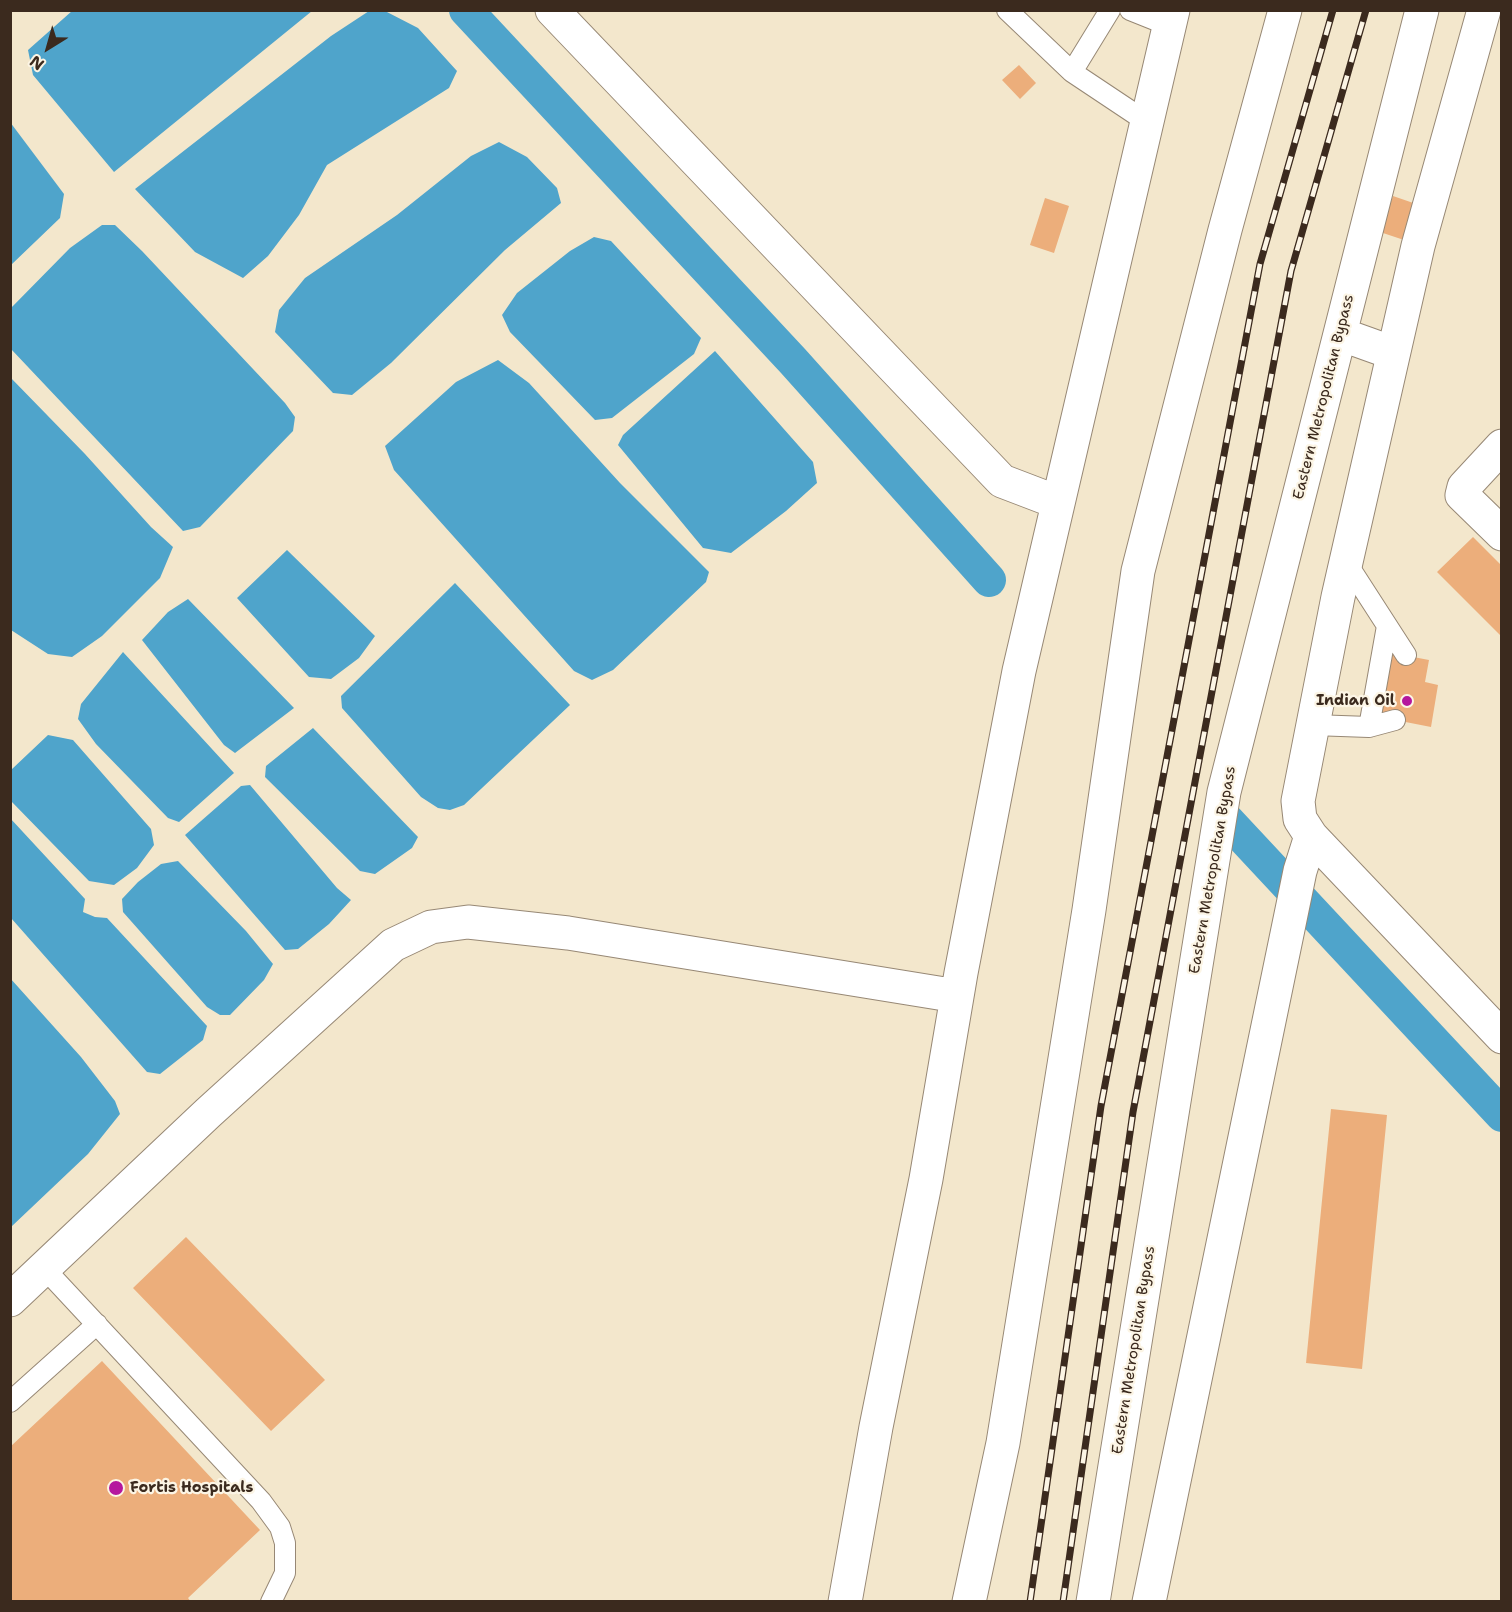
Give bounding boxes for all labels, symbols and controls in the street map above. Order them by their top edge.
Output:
north arrow [18,18,78,78]
text: N [25,51,48,75]
street label: Eastern Metropolitan Bypass [1290,293,1358,501]
place label: Indian Oil [1316,692,1395,710]
marker: Indian Oil [1400,694,1414,708]
street label: Eastern Metropolitan Bypass [1186,765,1240,975]
street label: Eastern Metropolitan Bypass [1109,1245,1159,1455]
marker: Fortis Hospitals [107,1479,125,1497]
place label: Fortis Hospitals [130,1479,253,1497]

